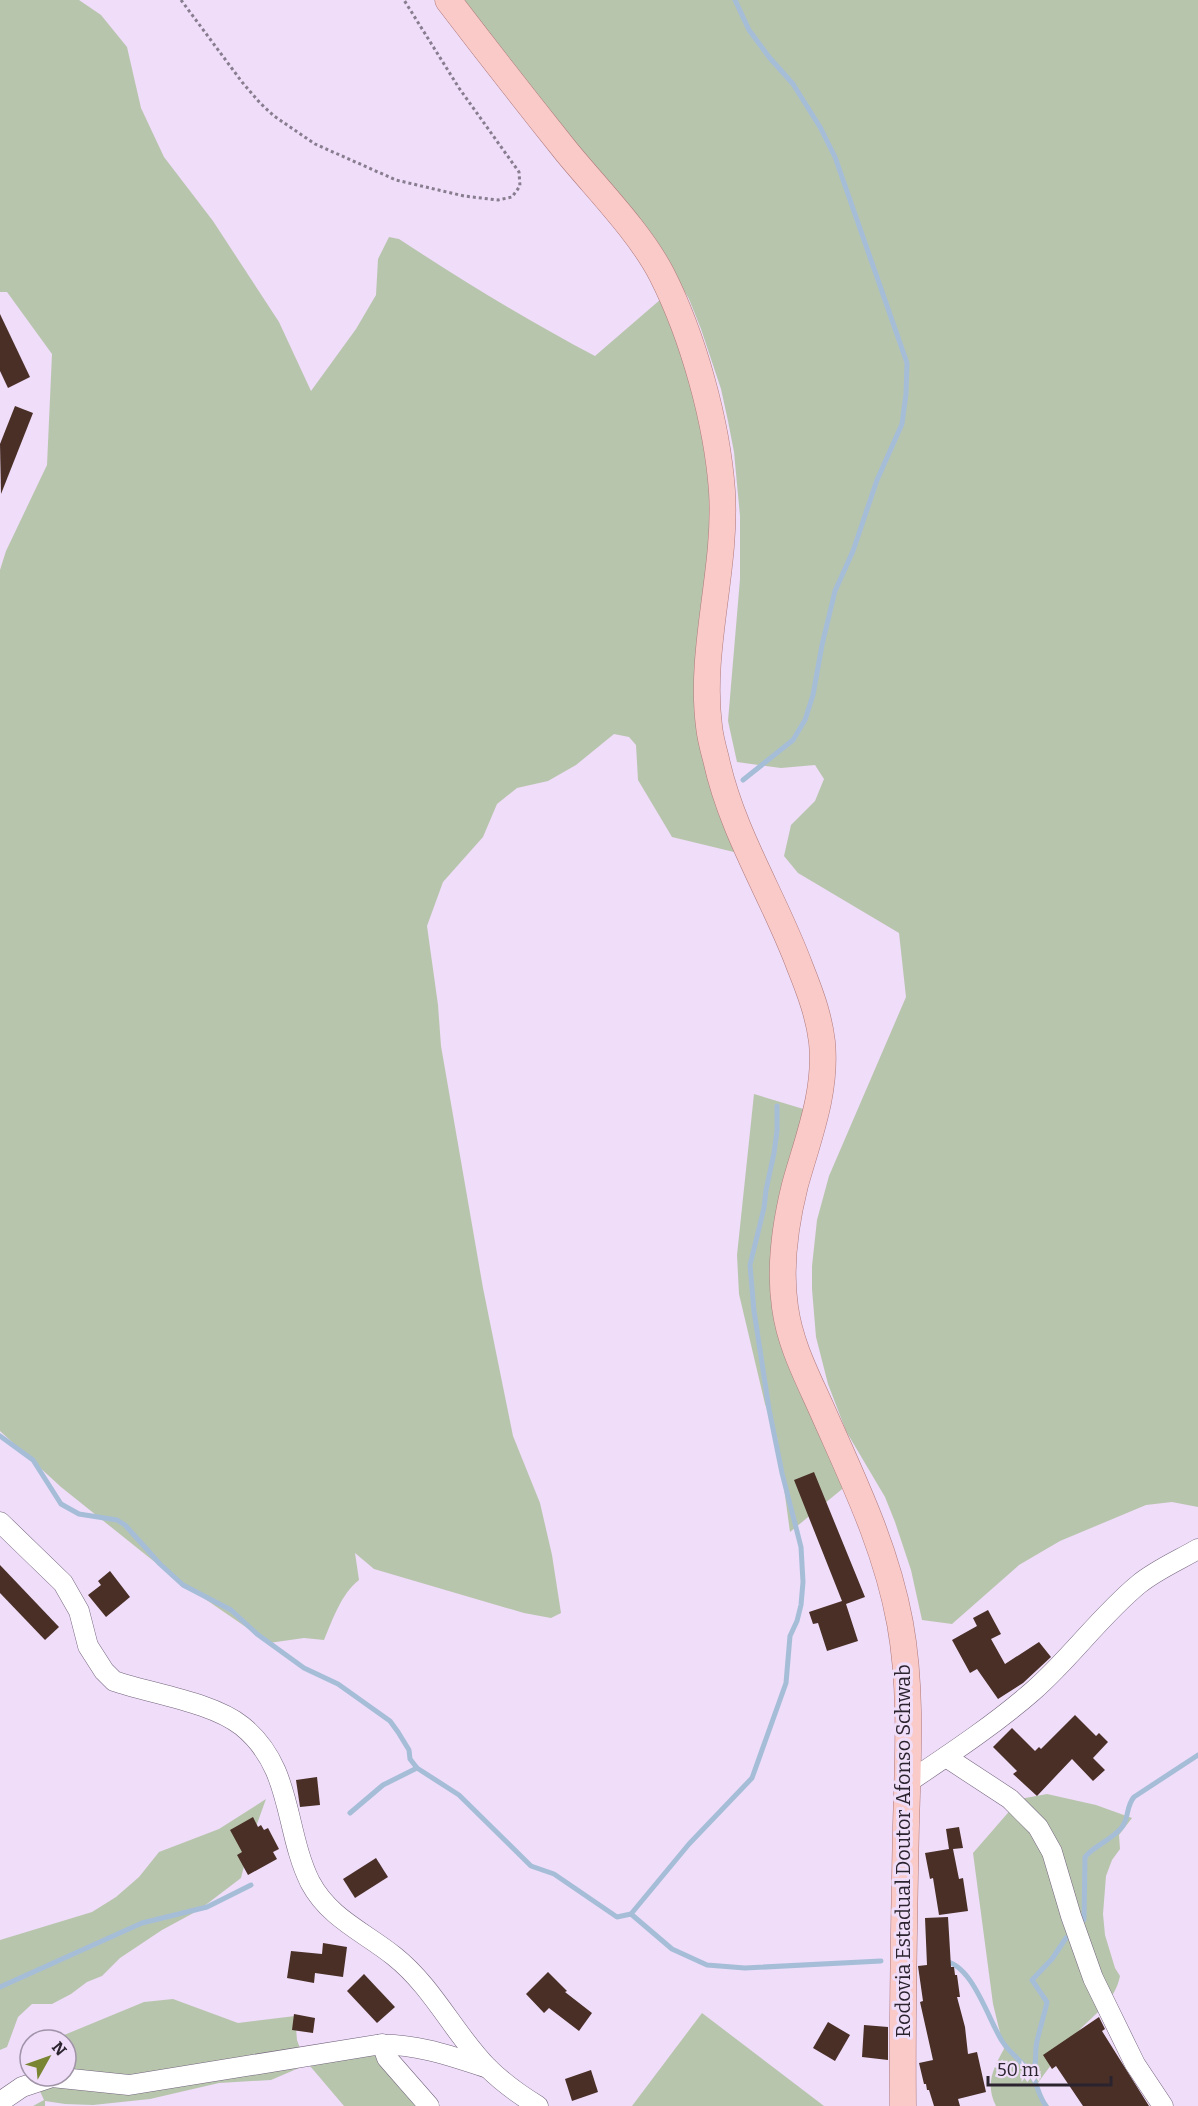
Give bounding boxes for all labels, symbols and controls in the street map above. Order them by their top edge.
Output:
street label: Rodovia Estadual Doutor Afonso Schwab [891,1664,915,2038]
north arrow [18,2028,78,2088]
text: N [48,2038,70,2060]
scale bar [988,2049,1111,2087]
text: 50 m [997,2059,1039,2081]

